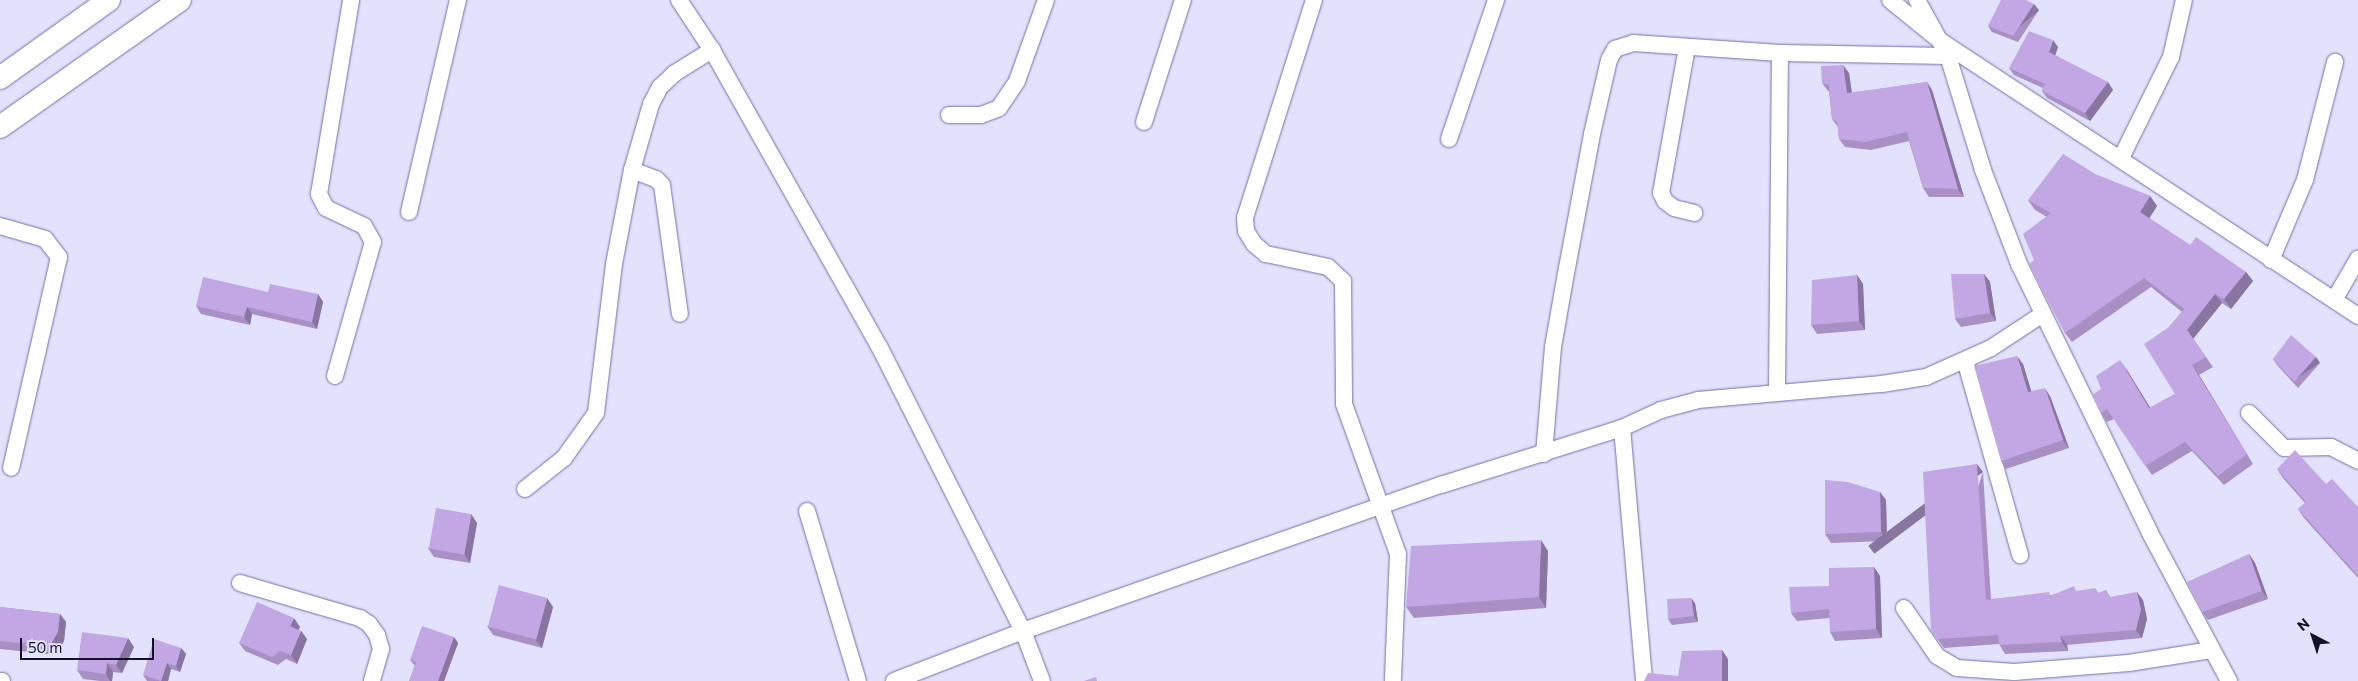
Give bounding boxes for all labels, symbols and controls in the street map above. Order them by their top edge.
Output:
north arrow [2288,611,2338,661]
text: N [2294,614,2313,634]
scale bar [22,628,156,660]
text: 50 m [28,638,62,656]

